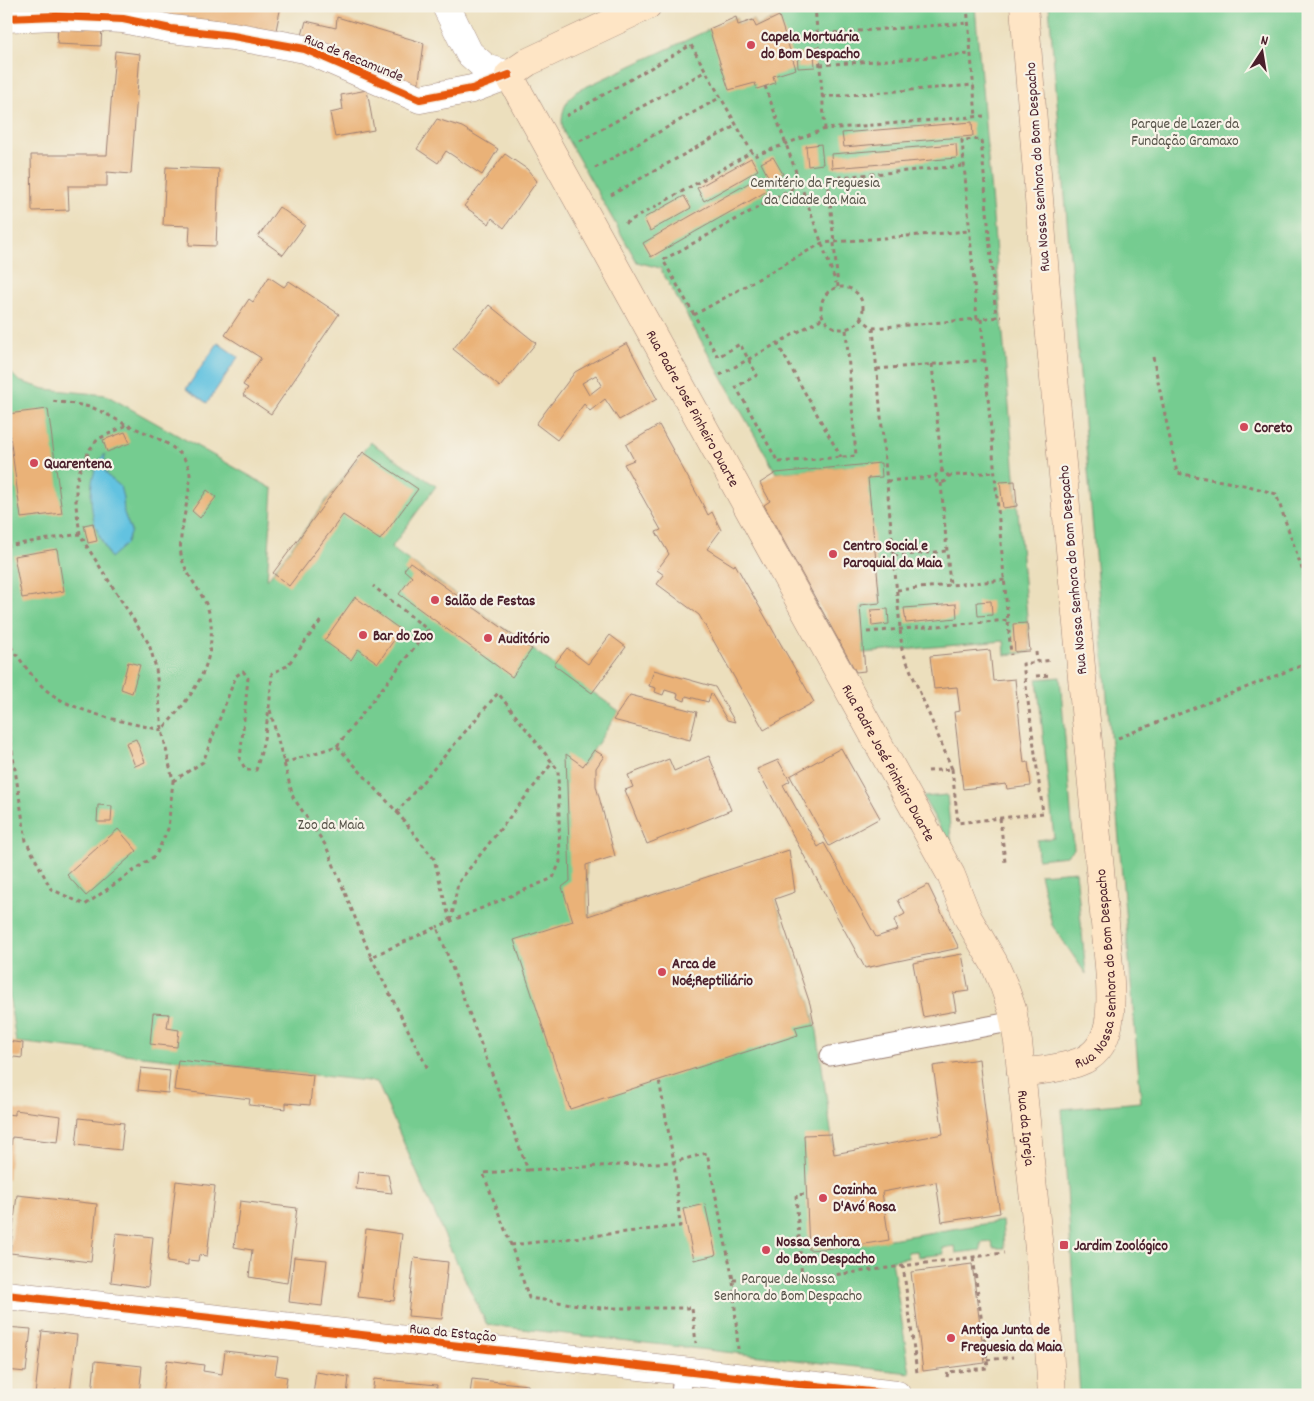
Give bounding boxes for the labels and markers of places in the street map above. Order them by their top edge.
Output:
place label: Capela Mortuária do Bom Despacho [761,27,860,66]
marker: Capela Mortuária do Bom Despacho [745,39,757,51]
place label: Coreto [1254,418,1293,440]
marker: Coreto [1238,421,1250,433]
place label: Quarentena [44,454,112,476]
marker: Quarentena [28,457,40,469]
place label: Centro Social e Paroquial da Maia [843,536,943,575]
marker: Centro Social e Paroquial da Maia [827,548,839,560]
place label: Salão de Festas [445,591,535,613]
marker: Salão de Festas [429,594,441,606]
place label: Bar do Zoo [373,626,434,648]
marker: Bar do Zoo [357,629,369,641]
place label: Auditório [498,629,550,651]
marker: Auditório [482,632,494,644]
place label: Arca de Noé;Reptiliário [672,954,753,993]
marker: Arca de Noé;Reptiliário [656,966,668,978]
place label: Cozinha D'Avó Rosa [833,1180,897,1219]
marker: Cozinha D'Avó Rosa [817,1192,829,1204]
place label: Nossa Senhora do Bom Despacho [776,1232,875,1271]
place label: Jardim Zoológico [1074,1236,1168,1258]
marker: Jardim Zoológico [1058,1239,1070,1251]
marker: Nossa Senhora do Bom Despacho [760,1244,772,1256]
place label: Antiga Junta de Freguesia da Maia [961,1320,1063,1359]
marker: Antiga Junta de Freguesia da Maia [945,1332,957,1344]

